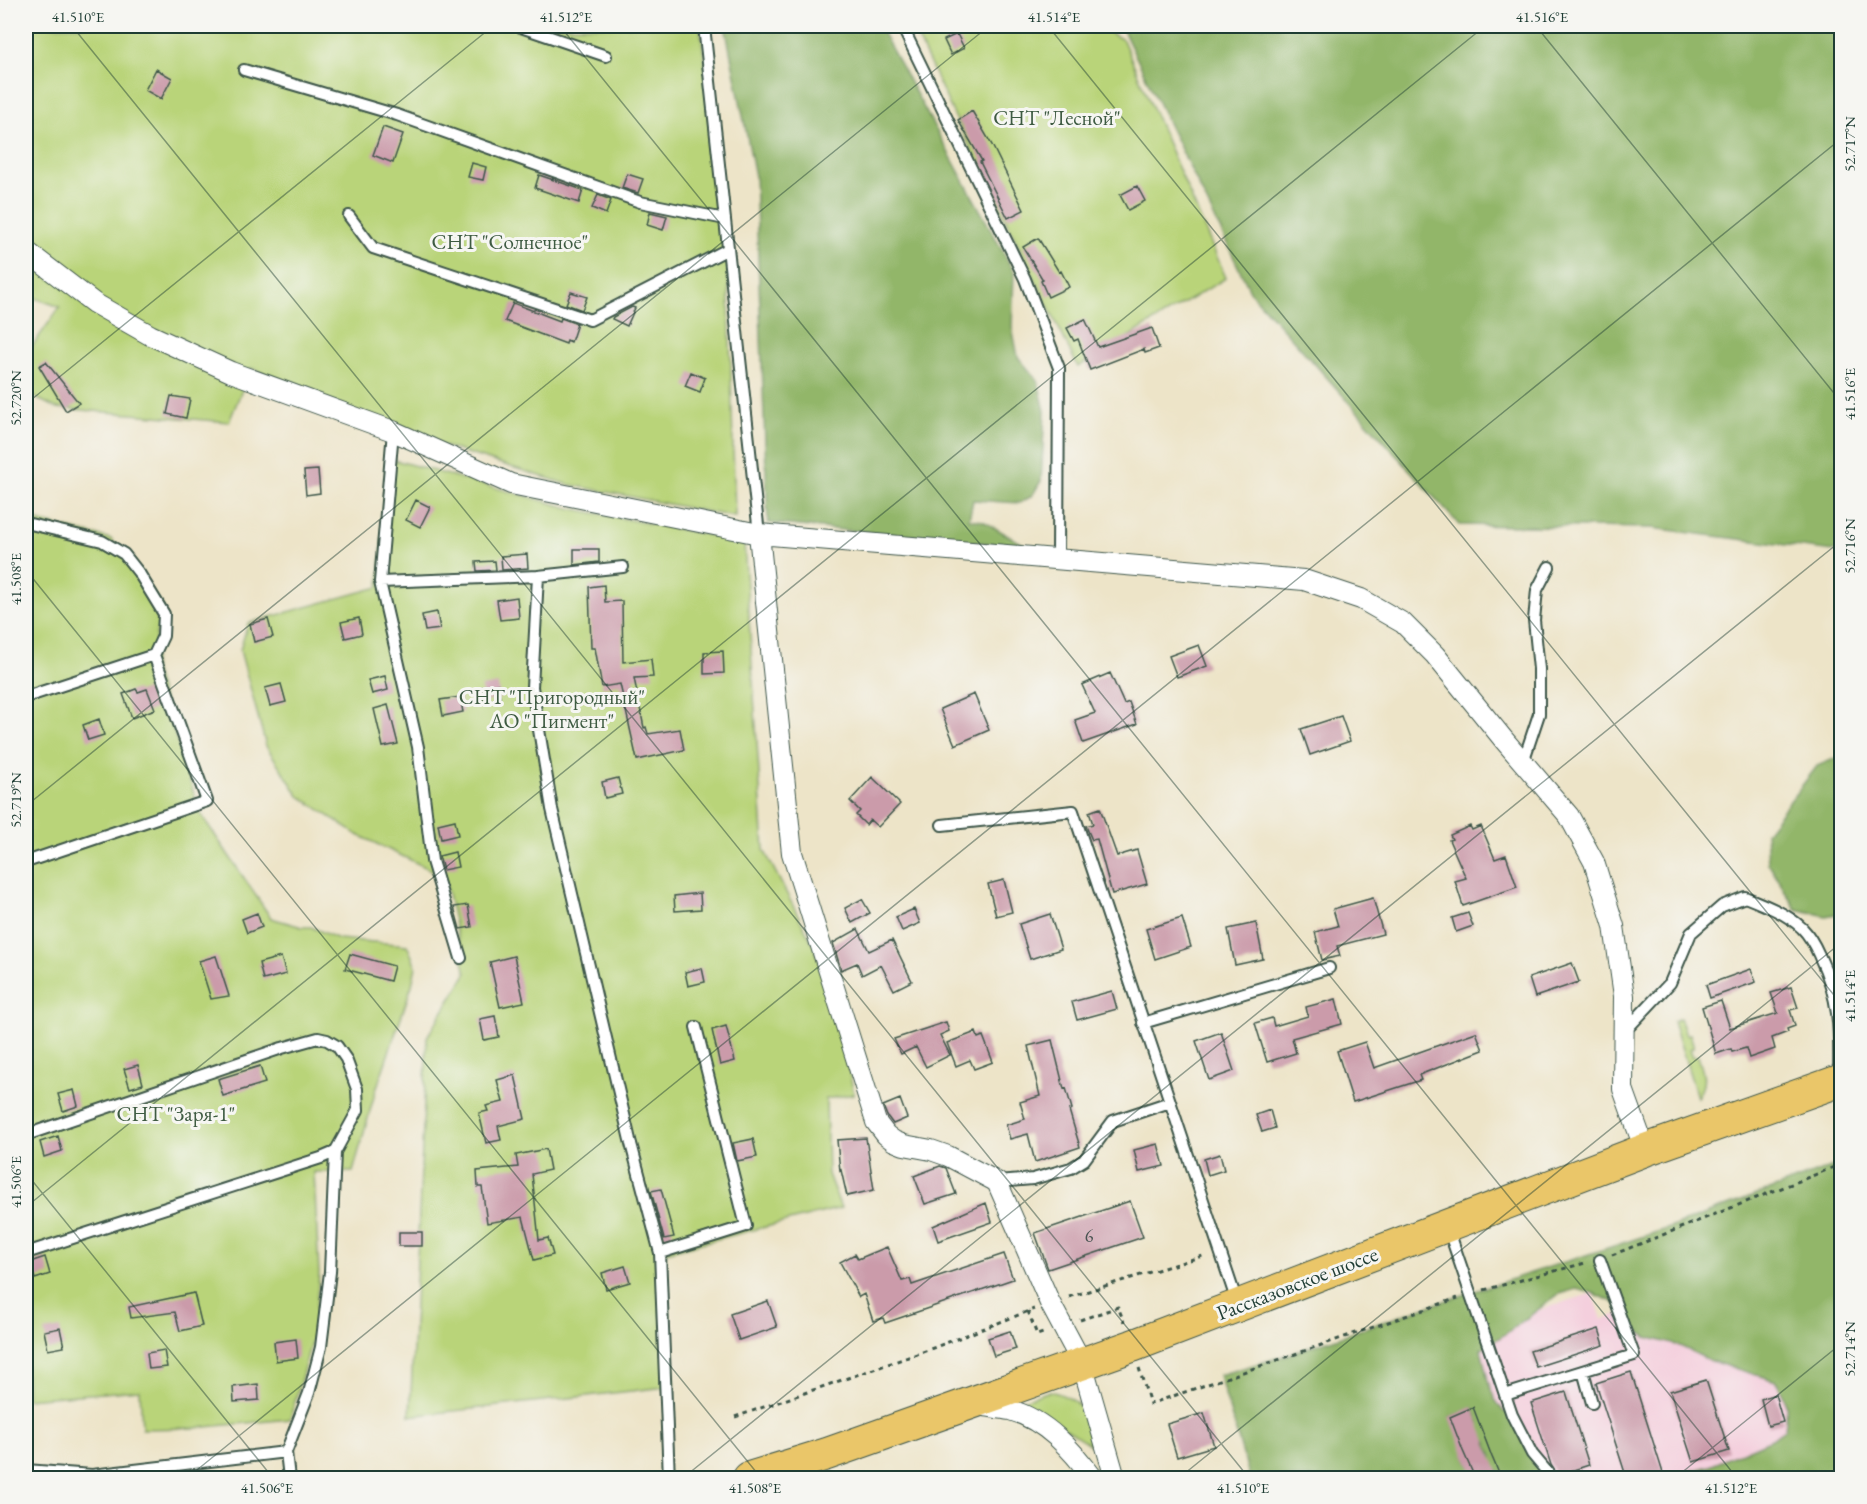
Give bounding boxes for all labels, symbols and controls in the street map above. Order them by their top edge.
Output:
text: 41.510°E [52,7,105,26]
text: 41.512°E [540,7,593,26]
text: 41.514°E [1028,7,1081,26]
text: 41.516°E [1516,7,1569,26]
park label: СНТ "Лесной" [993,104,1121,131]
text: 52.717°N [1840,116,1859,172]
park label: СНТ "Солнечное" [432,228,589,255]
text: 41.516°E [1840,367,1859,420]
text: 52.720°N [6,370,25,426]
text: 52.716°N [1840,518,1859,574]
text: 41.508°E [6,552,25,605]
park label: СНТ "Пригородный" АО "Пигмент" [459,683,645,734]
text: 52.719°N [6,772,25,828]
text: 41.514°E [1840,969,1859,1022]
park label: СНТ "Заря-1" [117,1100,235,1127]
text: 41.506°E [6,1155,25,1208]
house number: 6 [1085,1224,1094,1247]
street label: Рассказовское шоссе [1213,1240,1381,1326]
text: 52.714°N [1840,1321,1859,1377]
text: 41.506°E [241,1478,294,1497]
text: 41.508°E [729,1478,782,1497]
text: 41.510°E [1217,1478,1270,1497]
text: 41.512°E [1705,1478,1758,1497]

